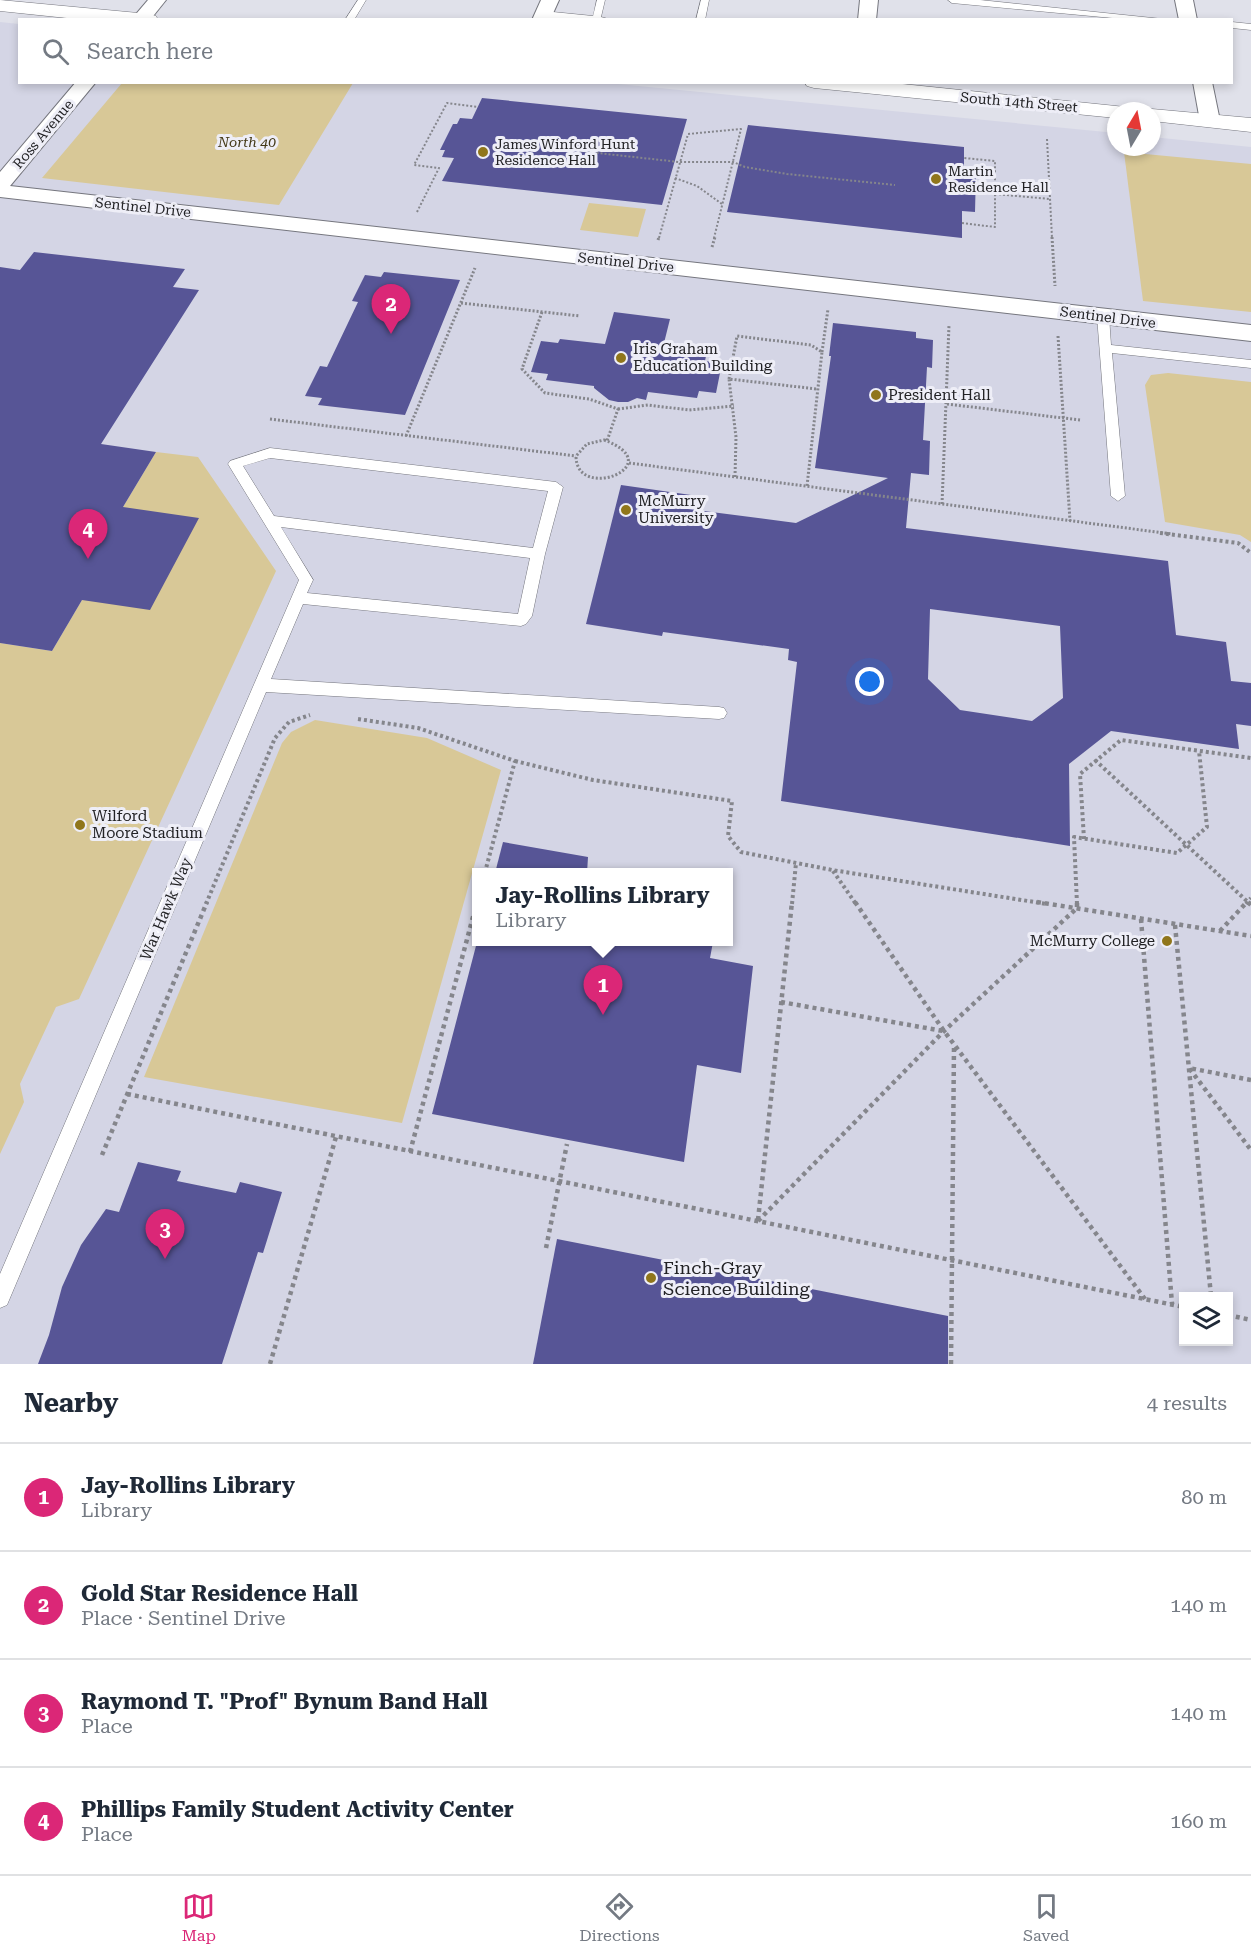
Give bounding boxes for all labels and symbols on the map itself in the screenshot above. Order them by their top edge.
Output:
street label: South 14th Street [960,89,1078,115]
street label: Ross Avenue [10,96,77,172]
north arrow [1107,102,1161,156]
park label: North 40 [217,134,276,150]
place label: James Winford Hunt Residence Hall [495,136,635,168]
marker: James Winford Hunt Residence Hall [476,145,490,159]
place label: Martin Residence Hall [948,163,1050,195]
marker: Martin Residence Hall [929,172,943,186]
street label: Sentinel Drive [94,194,192,220]
street label: Sentinel Drive [577,249,675,275]
pin: 2 [372,284,410,334]
street label: Sentinel Drive [1059,303,1157,331]
place label: Iris Graham Education Building [633,340,773,375]
marker: Iris Graham Education Building [614,351,628,365]
place label: President Hall [888,386,991,404]
marker: President Hall [869,388,883,402]
place label: McMurry University [638,492,714,527]
marker: McMurry University [619,503,633,517]
pin: 4 [68,510,107,559]
your location [855,667,884,696]
place label: Wilford Moore Stadium [92,807,203,842]
marker: Wilford Moore Stadium [73,818,87,832]
street label: War Hawk Way [136,855,196,963]
place label: McMurry College [1030,932,1155,950]
marker: McMurry College [1160,934,1174,948]
pin: 1 [584,966,622,1015]
pin: 3 [146,1210,184,1259]
place label: Finch-Gray Science Building [663,1257,811,1299]
marker: Finch-Gray Science Building [644,1271,658,1285]

